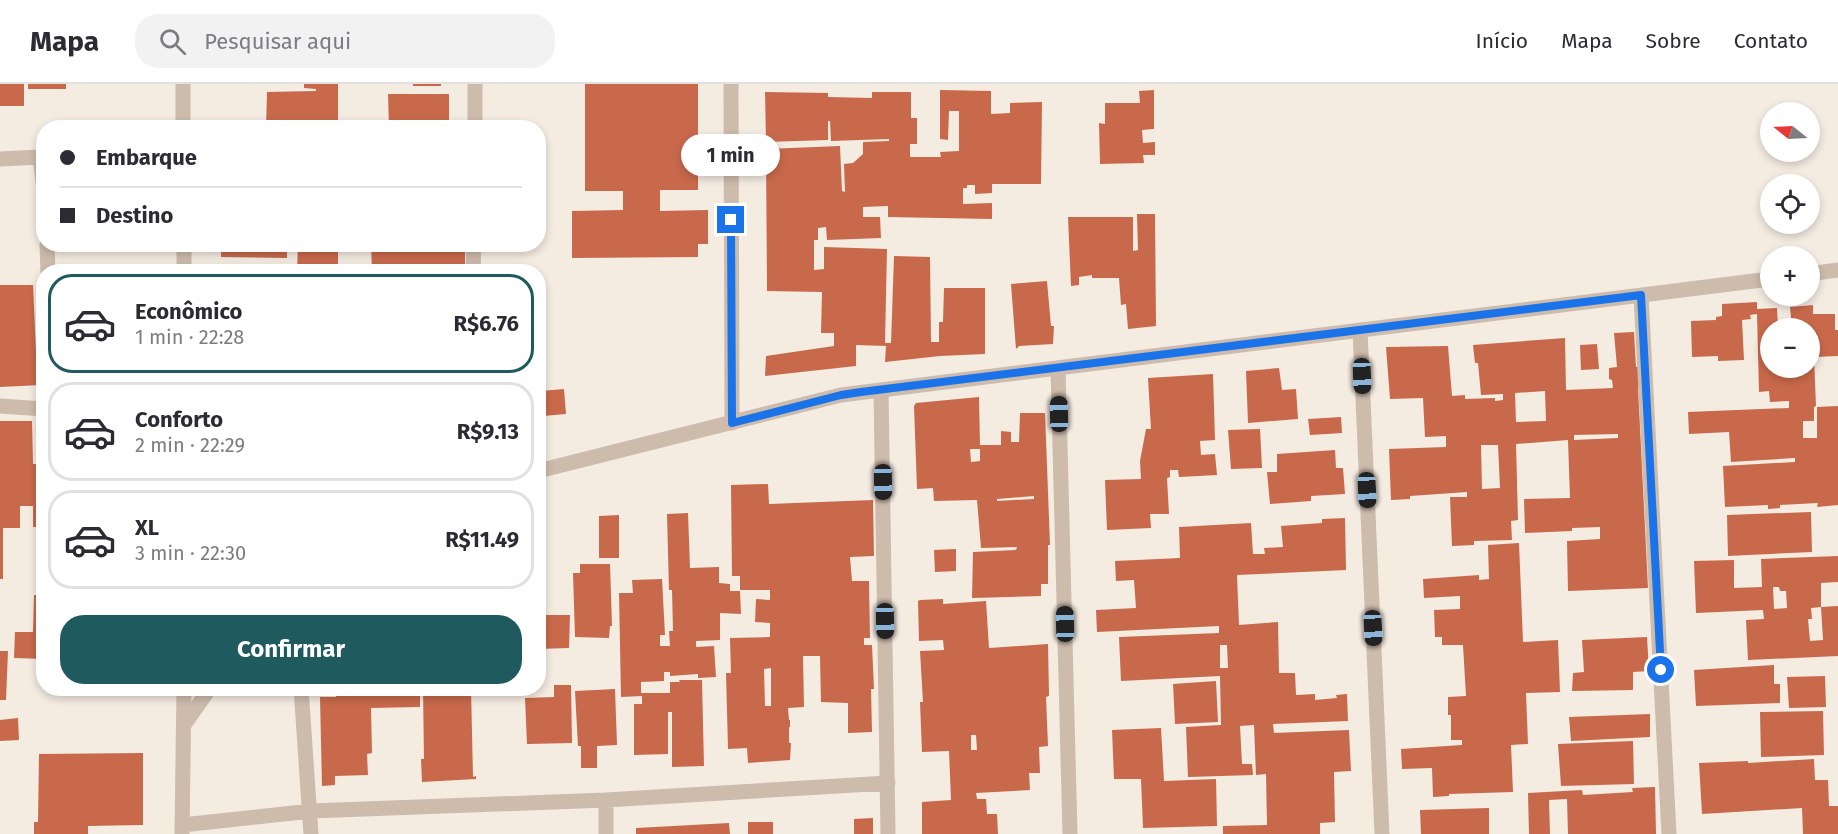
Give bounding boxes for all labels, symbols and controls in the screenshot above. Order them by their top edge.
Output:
search box [135,14,555,68]
text: Mapa [30,25,99,58]
icon: search [156,25,189,58]
text: Pesquisar aqui [204,28,351,55]
text: Início [1475,28,1528,54]
text: Mapa [1561,28,1613,54]
text: Sobre [1646,28,1701,54]
text: Contato [1734,28,1808,54]
north arrow [1760,102,1820,162]
map controls [1760,102,1820,378]
callout: 1 min [682,133,780,175]
text: 1 min [706,143,755,167]
text: Embarque [96,144,197,171]
button: locate [1760,174,1820,234]
text: Destino [96,202,173,229]
route end [717,206,744,233]
button: + [1760,246,1820,306]
icon: car [63,297,117,351]
text: Econômico [135,298,242,325]
text: R$6.76 [454,310,519,337]
button: − [1760,318,1820,378]
text: 1 min · 22:28 [135,325,244,349]
car [1352,358,1372,394]
car [1050,396,1068,432]
icon: car [63,405,117,459]
text: Conforto [135,406,223,433]
text: R$9.13 [457,418,519,445]
text: 2 min · 22:29 [135,433,245,457]
car [874,464,892,500]
car [1357,472,1377,508]
icon: car [63,513,117,567]
text: XL [135,514,159,541]
text: R$11.49 [445,526,519,553]
text: 3 min · 22:30 [135,541,246,565]
car [876,603,894,639]
car [1056,606,1074,642]
car [1363,610,1383,646]
button: Confirmar [60,615,522,684]
route start [1647,656,1674,683]

